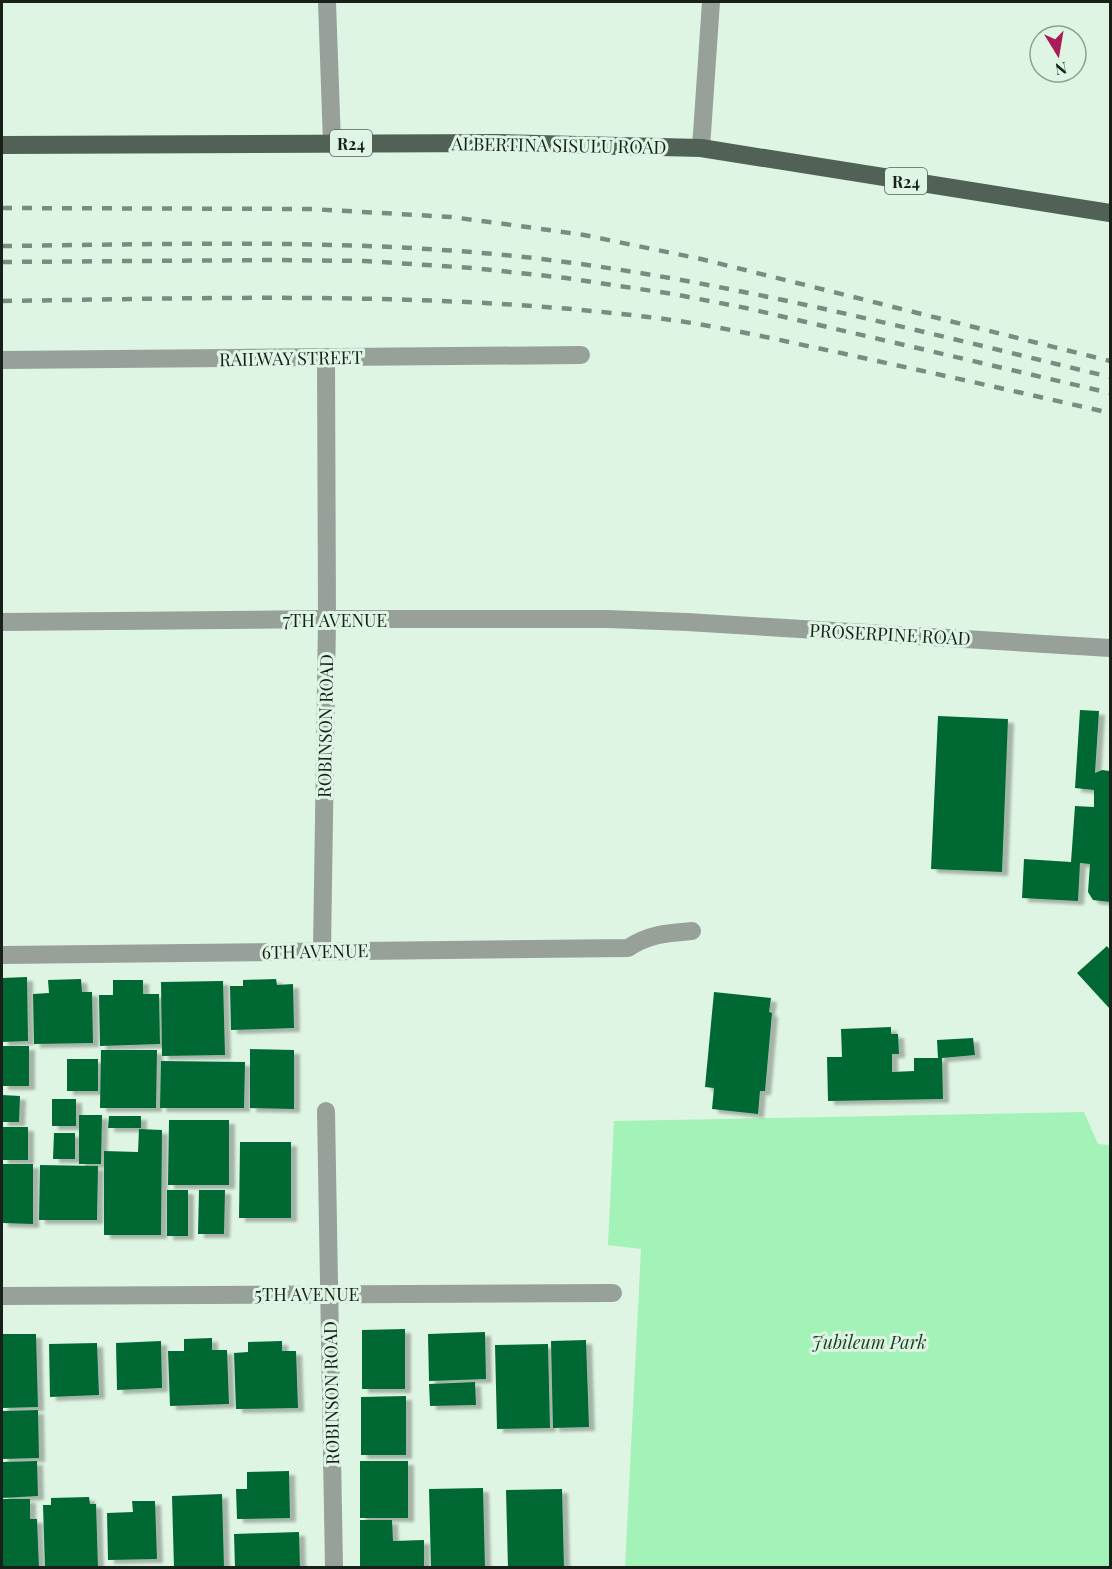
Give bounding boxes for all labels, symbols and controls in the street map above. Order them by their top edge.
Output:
north arrow [1028,24,1088,84]
text: N [1053,58,1069,81]
road number: R24 [330,130,372,156]
street label: ALBERTINA SISULU ROAD [450,131,667,159]
road number: R24 [885,168,927,194]
street label: RAILWAY STREET [219,345,363,371]
street label: 7TH AVENUE [283,608,387,632]
street label: PROSERPINE ROAD [809,618,971,650]
street label: ROBINSON ROAD [312,654,338,798]
street label: 6TH AVENUE [261,938,369,964]
street label: 5TH AVENUE [255,1282,359,1306]
street label: ROBINSON ROAD [318,1321,344,1465]
park label: Jubileum Park [811,1330,927,1354]

